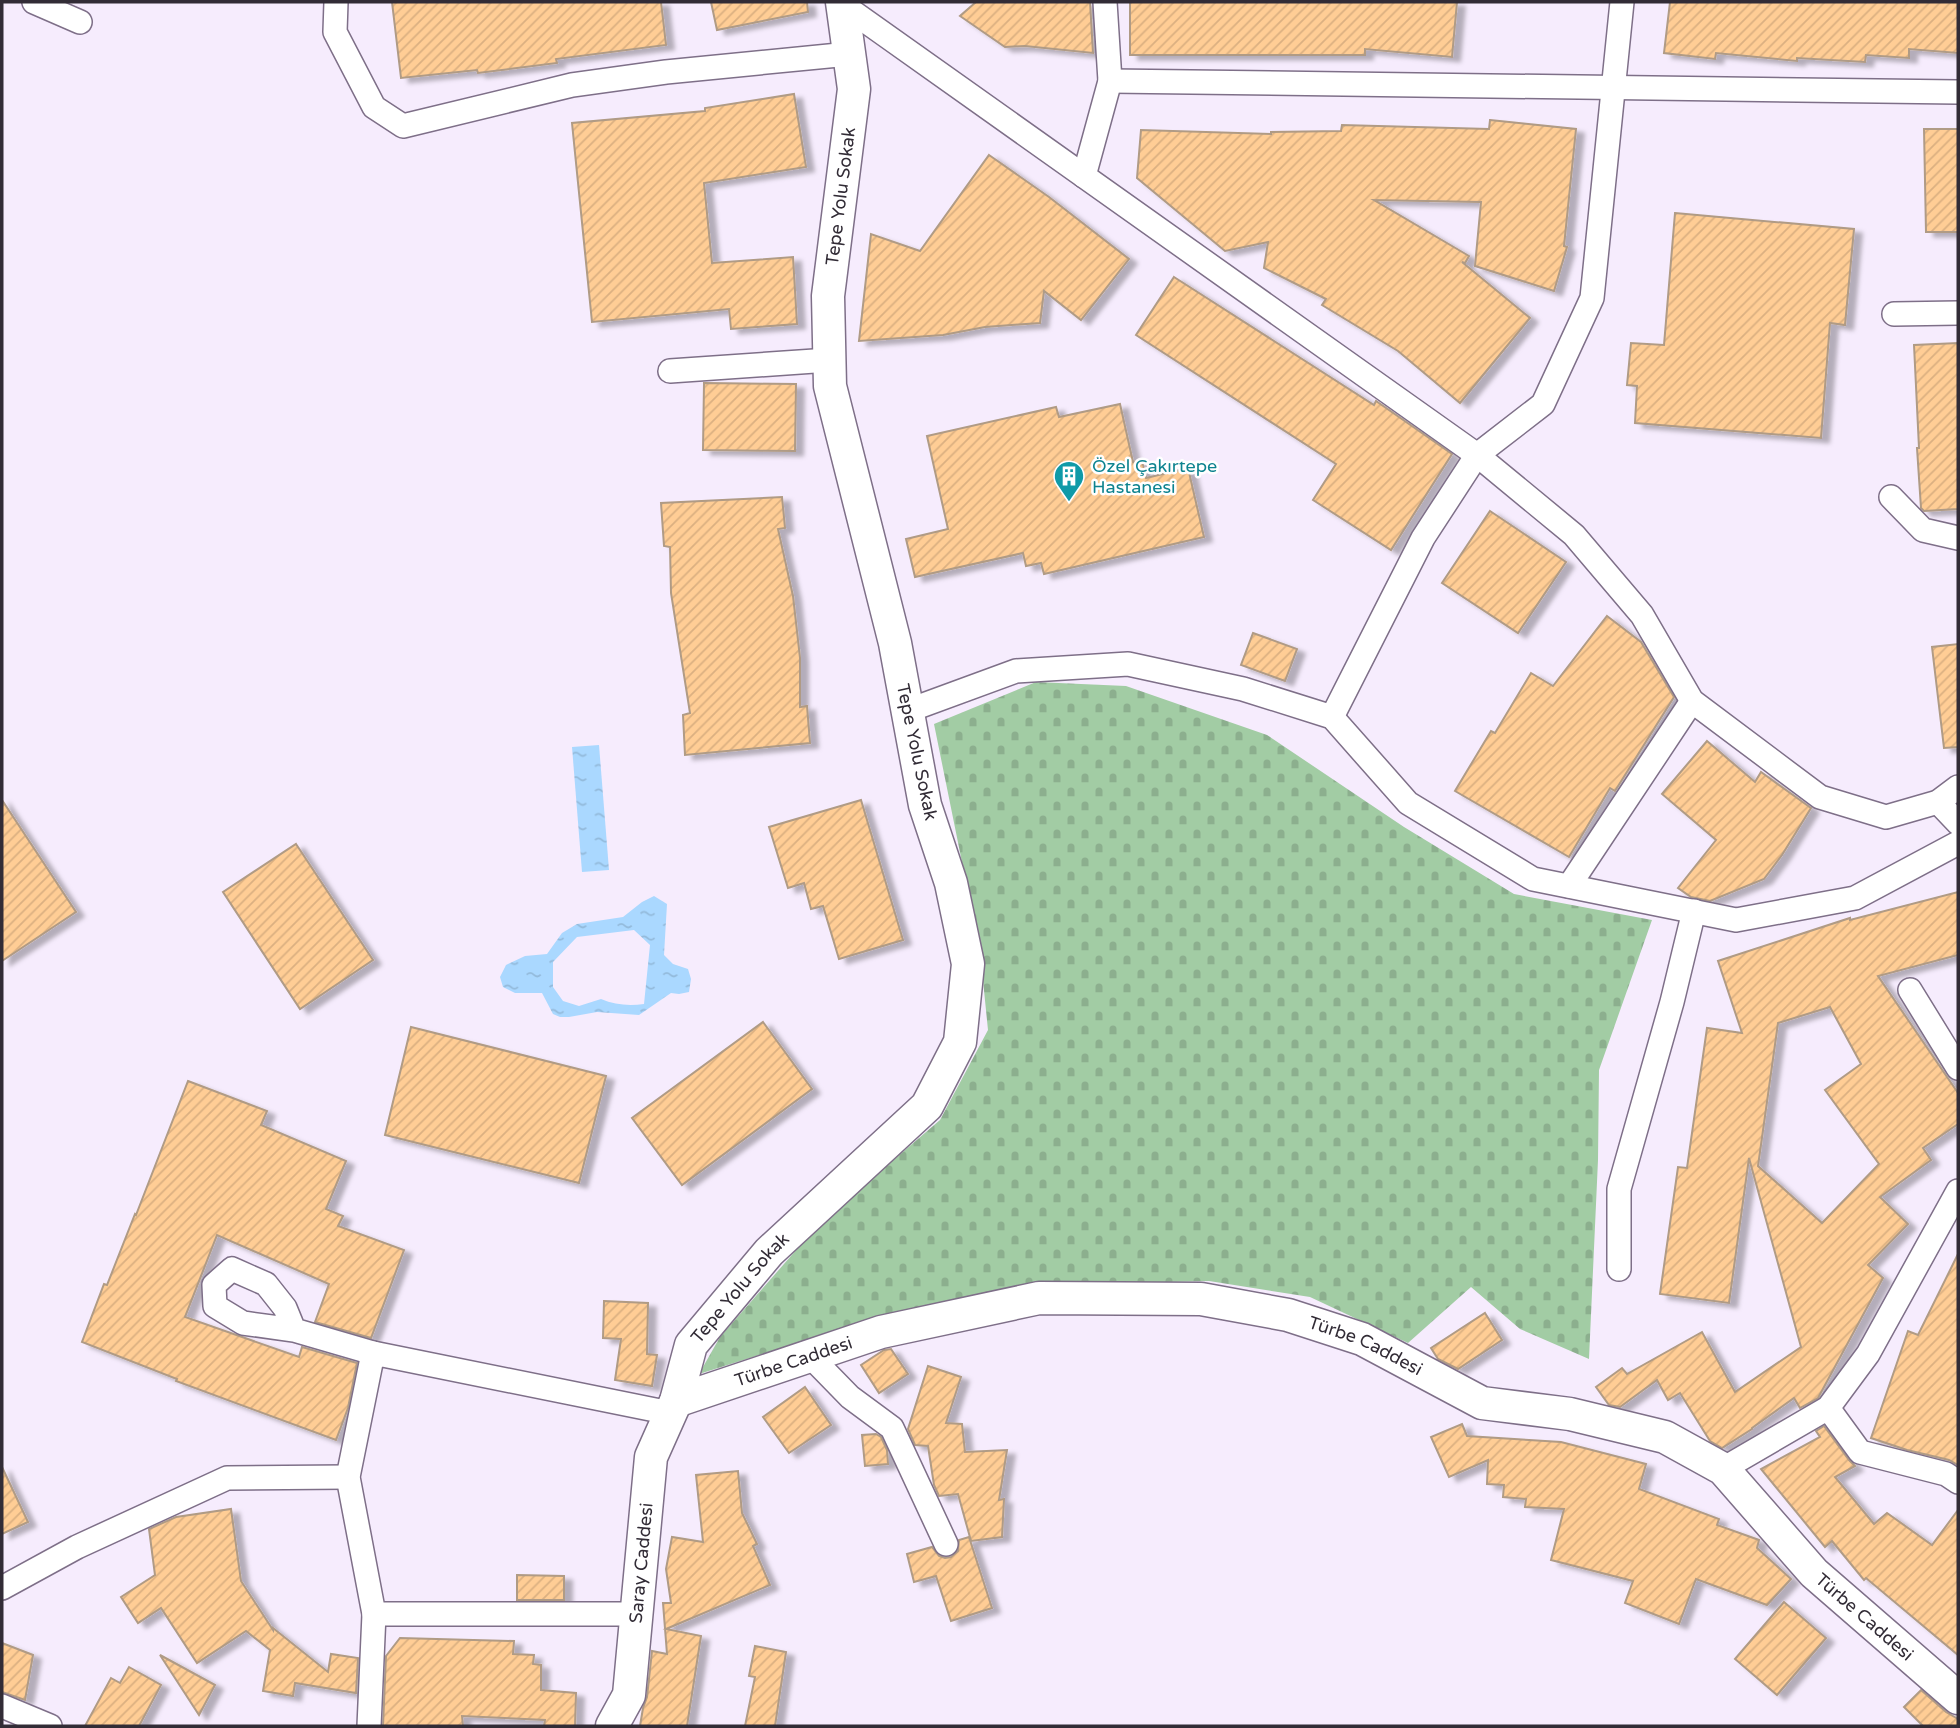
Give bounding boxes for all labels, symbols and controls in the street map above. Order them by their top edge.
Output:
street label: Tepe Yolu Sokak [821,126,860,267]
place label: Özel Çakırtepe Hastanesi [1092,455,1217,498]
building icon: Özel Çakırtepe Hastanesi [1052,459,1086,503]
street label: Tepe Yolu Sokak [892,682,942,822]
street label: Tepe Yolu Sokak [686,1228,794,1348]
street label: Türbe Caddesi [1306,1311,1426,1380]
street label: Türbe Caddesi [732,1331,855,1391]
street label: Saray Caddesi [625,1502,658,1624]
street label: Türbe Caddesi [1811,1568,1918,1665]

